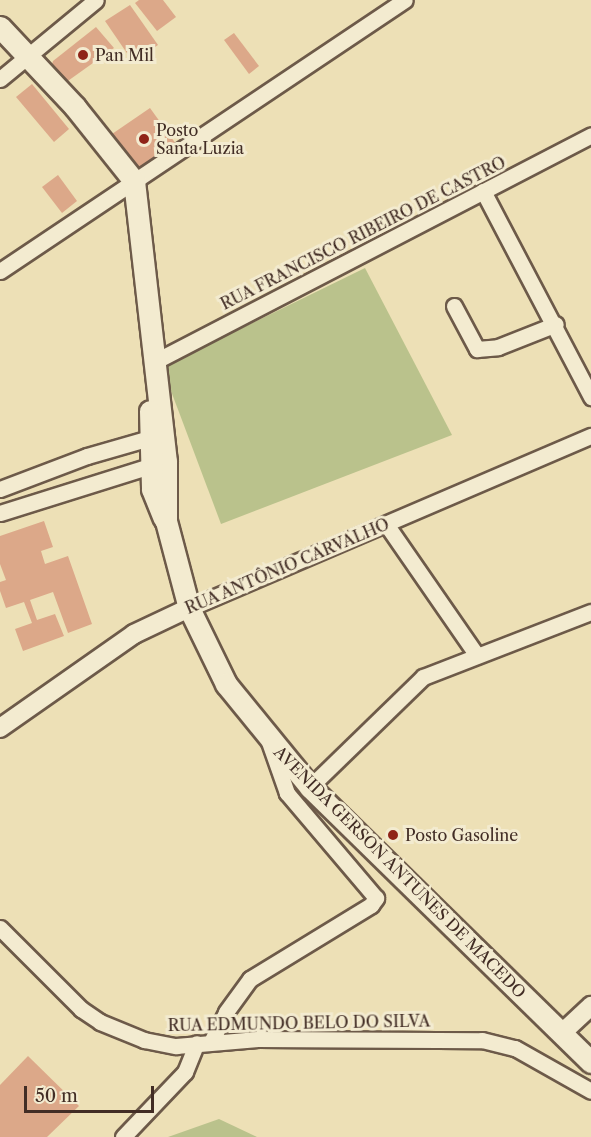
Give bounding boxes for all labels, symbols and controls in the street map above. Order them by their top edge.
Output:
place label: Pan Mil [95,45,154,65]
marker: Pan Mil [76,48,90,62]
place label: Posto Santa Luzia [156,120,244,158]
marker: Posto Santa Luzia [137,132,151,146]
street label: RUA FRANCISCO RIBEIRO DE CASTRO [217,152,509,314]
street label: RUA ANTÔNIO CARVALHO [182,514,392,618]
street label: AVENIDA GERSON ANTUNES DE MACEDO [270,742,530,1002]
place label: Posto Gasoline [405,825,518,845]
marker: Posto Gasoline [386,828,400,842]
street label: RUA EDMUNDO BELO DO SILVA [167,1011,431,1035]
scale bar [27,1074,158,1112]
text: 50 m [35,1085,78,1107]

